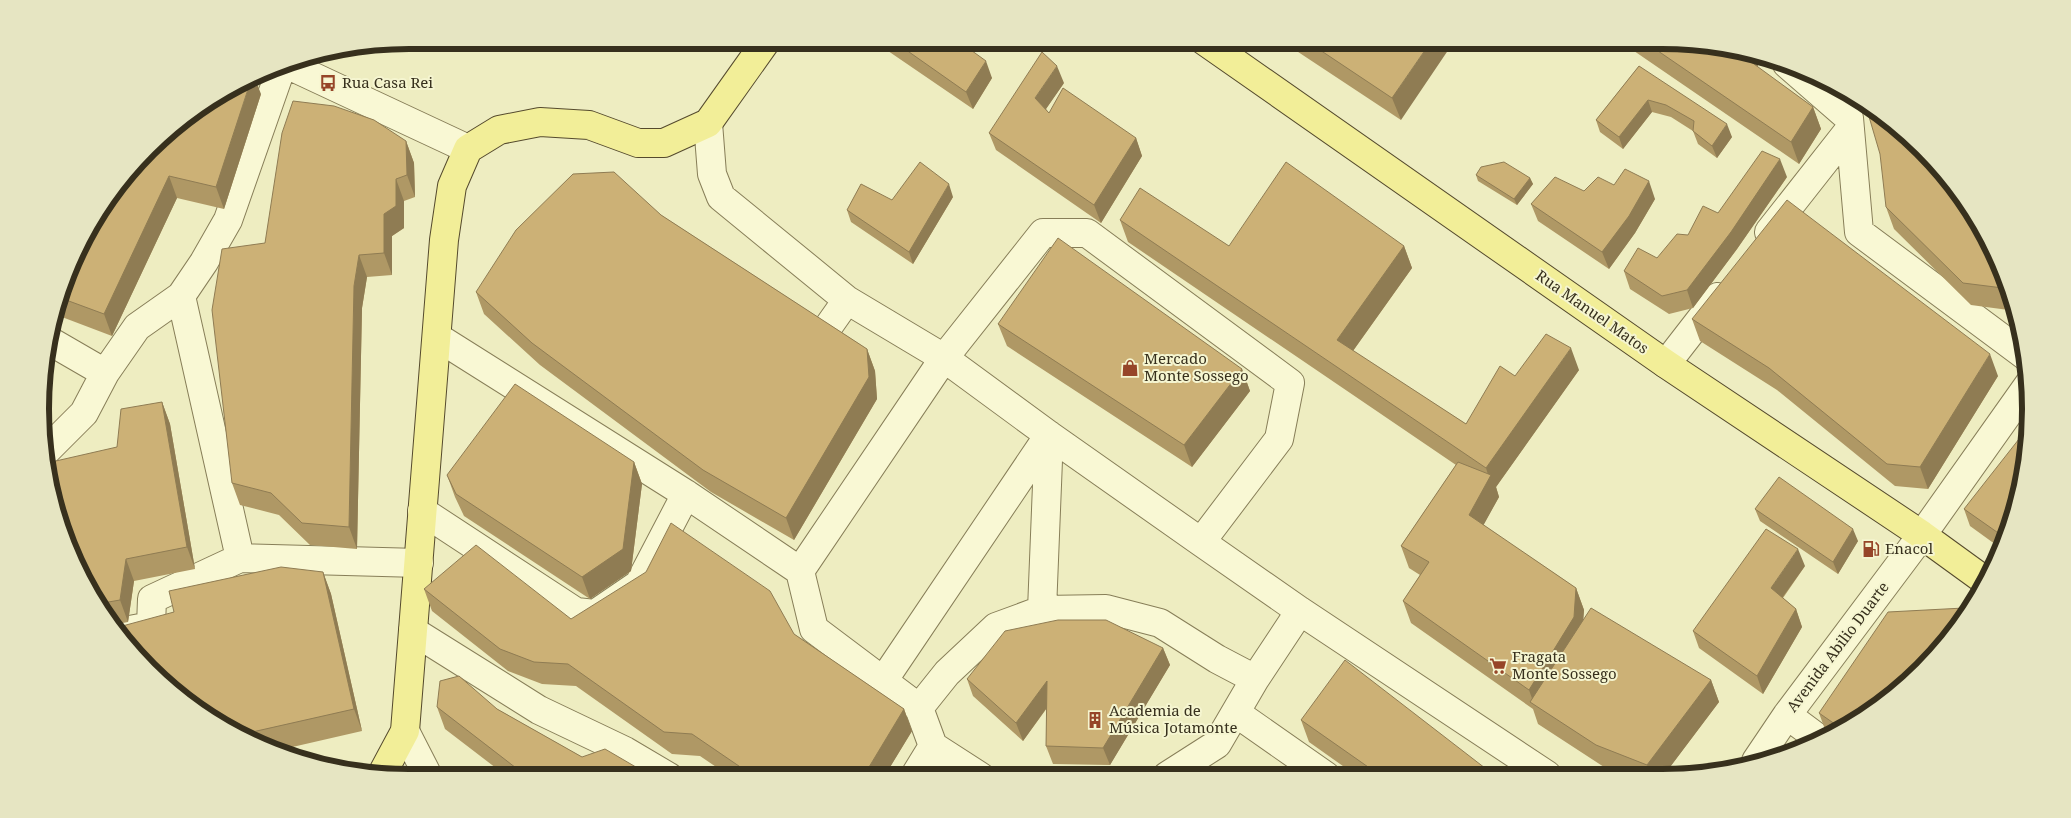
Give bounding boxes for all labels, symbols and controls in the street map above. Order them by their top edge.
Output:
place label: Rua Casa Rei [342,72,433,92]
bus stop icon: Rua Casa Rei [318,73,338,93]
street label: Rua Manuel Matos [1532,265,1653,358]
place label: Mercado Monte Sossego [1144,348,1249,385]
shop icon: Mercado Monte Sossego [1120,358,1140,378]
place label: Enacol [1885,538,1934,558]
fuel station icon: Enacol [1861,539,1881,559]
street label: Avenida Abilio Duarte [1782,577,1893,716]
place label: Fragata Monte Sossego [1512,646,1617,683]
supermarket icon: Fragata Monte Sossego [1488,656,1508,676]
place label: Academia de Música Jotamonte [1109,700,1237,737]
building icon: Academia de Música Jotamonte [1085,710,1105,730]

